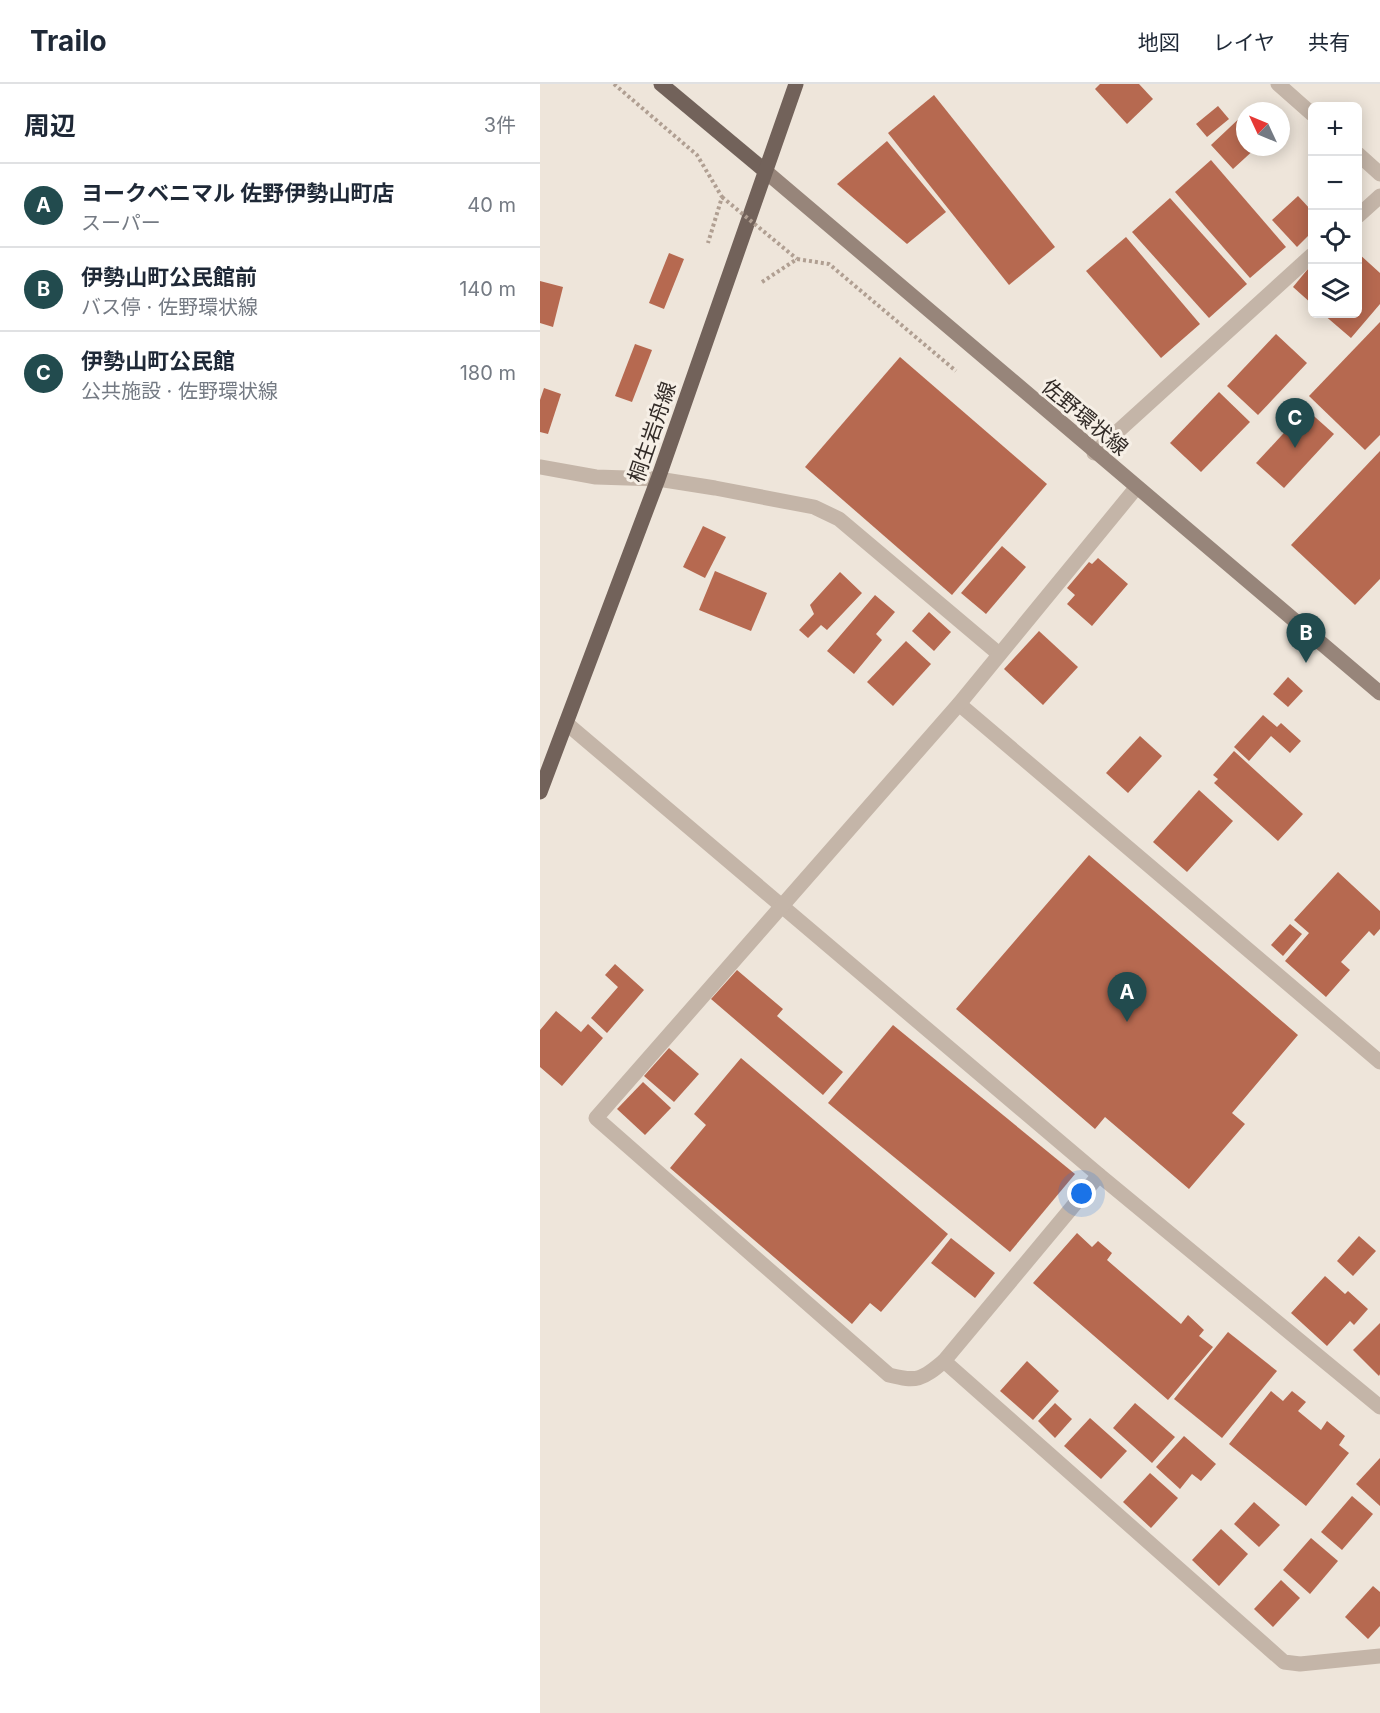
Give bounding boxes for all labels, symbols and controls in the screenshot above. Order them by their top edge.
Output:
text: Trailo [30,24,107,58]
text: 地図 [1138,30,1180,55]
text: レイヤ [1213,30,1275,55]
text: 共有 [1308,30,1350,55]
north arrow [1236,102,1290,156]
map controls [1308,102,1362,318]
button: + [1308,102,1362,156]
text: 周辺 [24,110,76,141]
text: 3件 [484,113,516,137]
button: − [1308,156,1362,210]
text: ヨークベニマル 佐野伊勢山町店 [81,180,394,206]
text: A [36,193,51,217]
text: 40 m [467,193,516,217]
button: locate [1308,210,1362,264]
text: スーパー [81,211,161,235]
text: 伊勢山町公民館前 [81,264,257,290]
button: layers [1308,264,1362,318]
text: B [37,277,50,301]
text: 140 m [459,277,516,301]
text: バス停 · 佐野環状線 [81,295,258,319]
text: 伊勢山町公民館 [81,348,235,374]
text: C [36,361,51,385]
text: 180 m [460,361,516,385]
street label: 佐野環状線 [1037,374,1133,460]
street label: 桐生岩舟線 [623,378,681,486]
text: 公共施設 · 佐野環状線 [81,379,278,403]
pin: C [1276,398,1314,448]
pin: B [1286,614,1326,663]
pin: A [1108,972,1146,1022]
your location [1067,1179,1096,1208]

